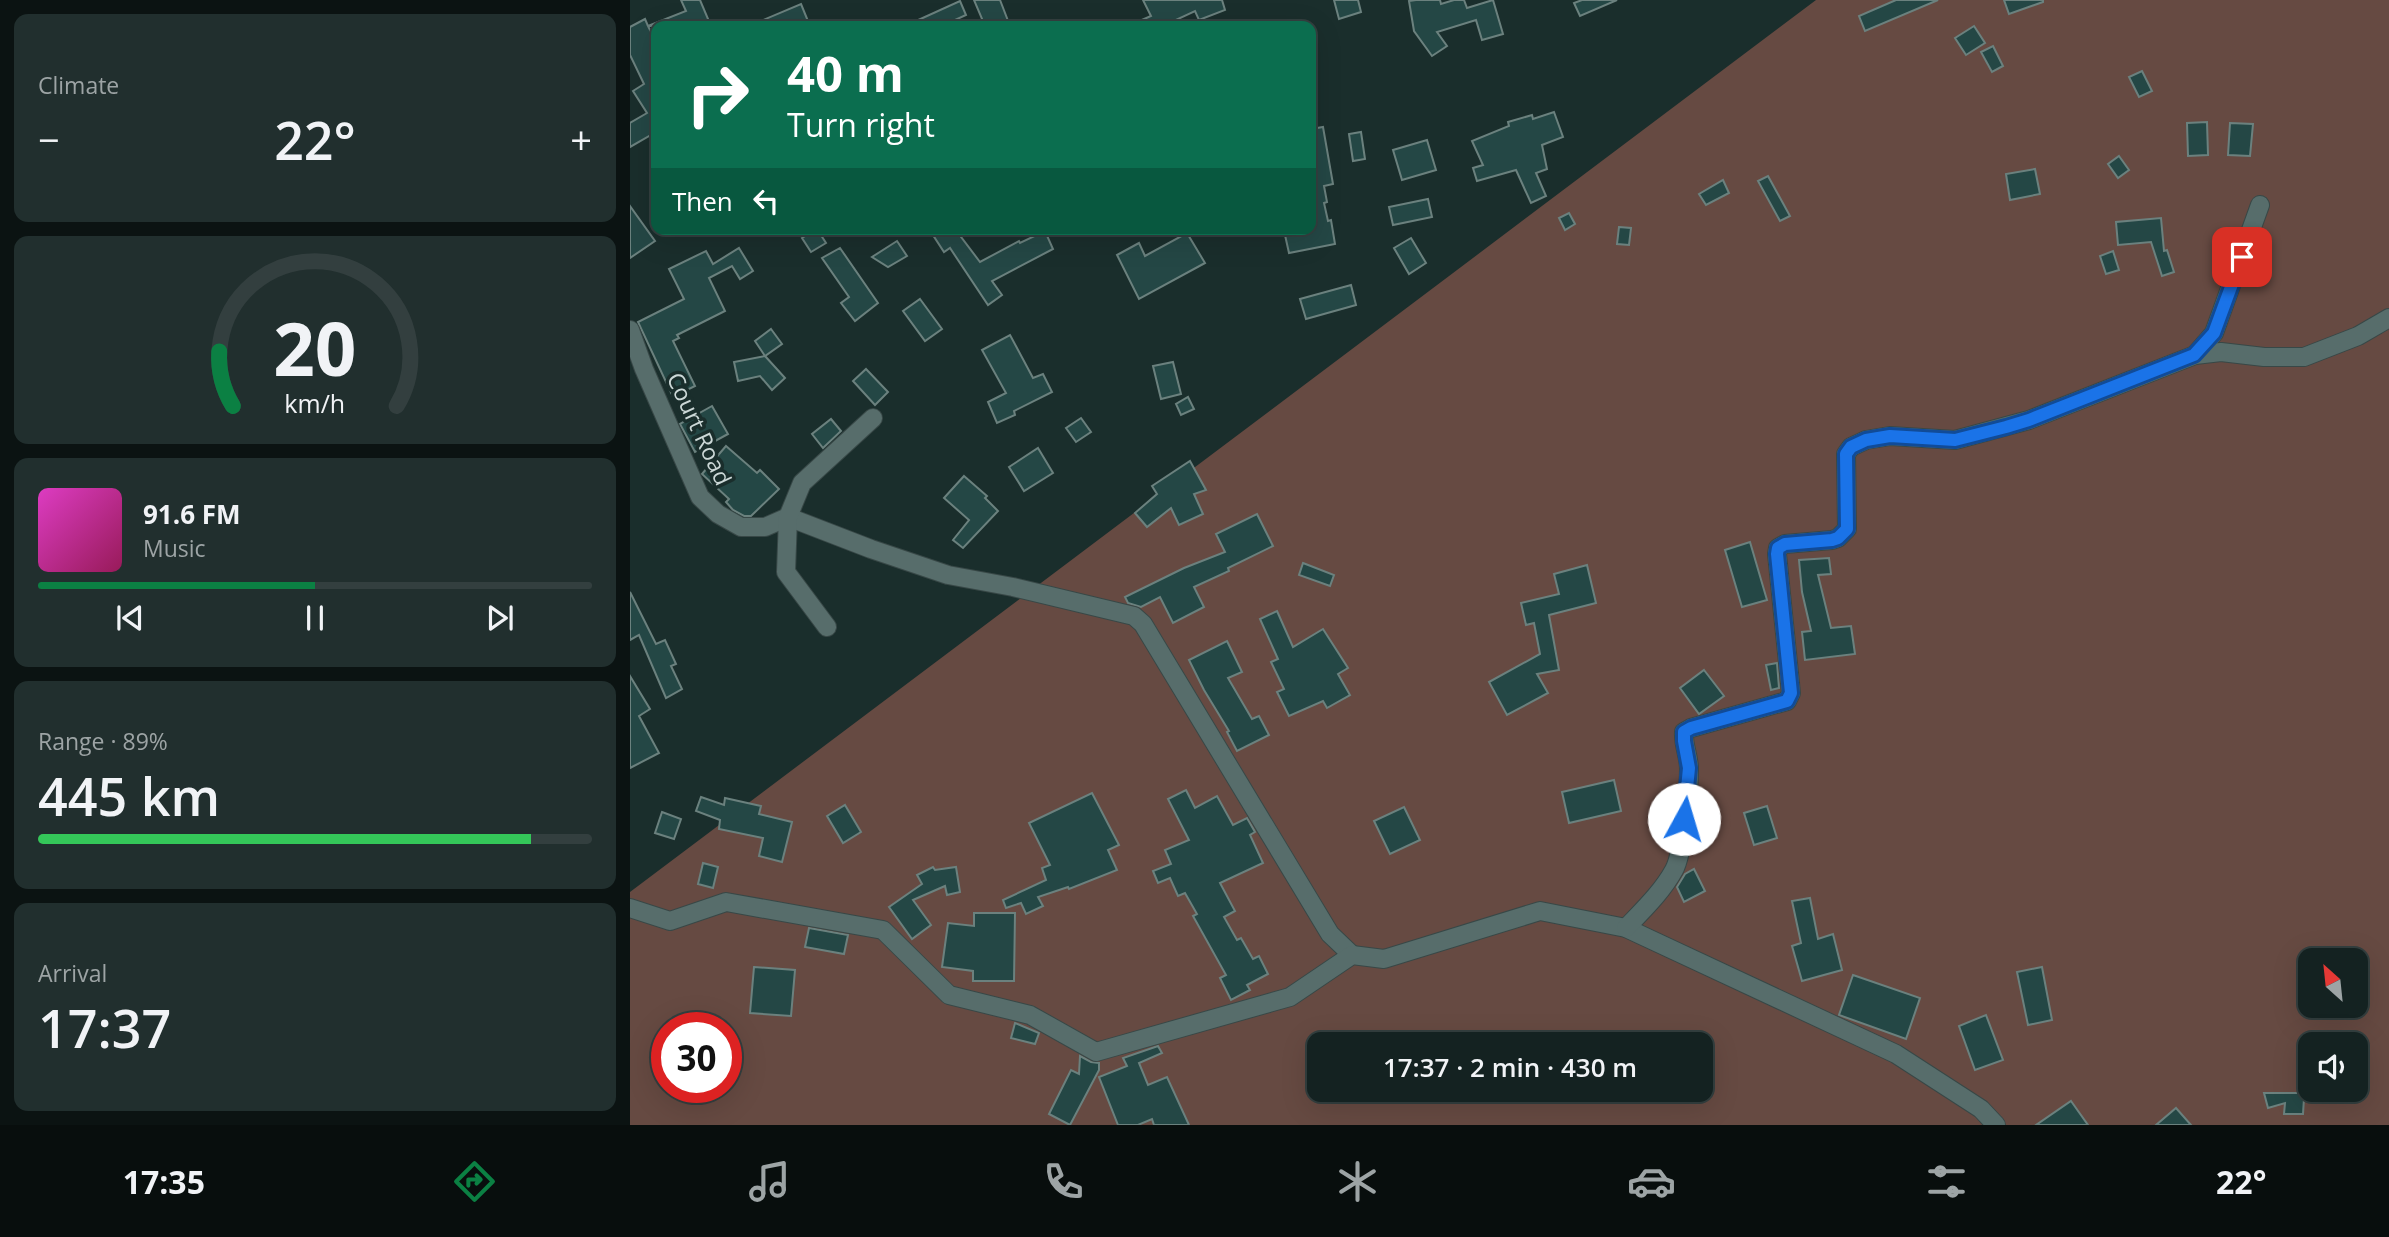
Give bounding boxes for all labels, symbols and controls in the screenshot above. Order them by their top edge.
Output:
text: 40 m [787,40,904,106]
icon: right [672,49,763,140]
text: Climate [38,69,119,101]
text: Turn right [787,103,935,146]
text: 22° [274,104,356,175]
text: − [38,113,60,165]
text: + [570,113,592,165]
icon: left [747,182,785,220]
text: Then [672,183,733,219]
pin [2212,227,2272,287]
icon: arrive [2223,238,2261,276]
text: 20 [273,299,357,398]
street label: Court Road [660,367,740,490]
text: km/h [285,386,345,420]
text: 91.6 FM [143,496,241,532]
text: Music [143,532,206,564]
icon: previous [111,599,149,637]
icon: pause [296,599,334,637]
icon: next [481,599,519,637]
text: Range · 89% [38,725,168,757]
text: 445 km [38,760,220,831]
position arrow [1647,782,1721,856]
north arrow [2298,948,2368,1018]
map controls [2298,948,2368,1102]
text: Arrival [38,957,107,989]
text: 17:37 [38,992,171,1063]
speed limit sign: 30 [651,1012,742,1103]
button: sound [2298,1032,2368,1102]
text: 17:37 · 2 min · 430 m [1383,1049,1637,1085]
icon: directions [450,1157,499,1206]
icon: music [745,1157,794,1206]
icon: phone [1039,1157,1088,1206]
icon: climate [1333,1157,1382,1206]
icon: car [1627,1157,1676,1206]
icon: filters [1922,1157,1971,1206]
text: 17:35 [123,1160,205,1203]
text: 22° [2216,1160,2266,1203]

